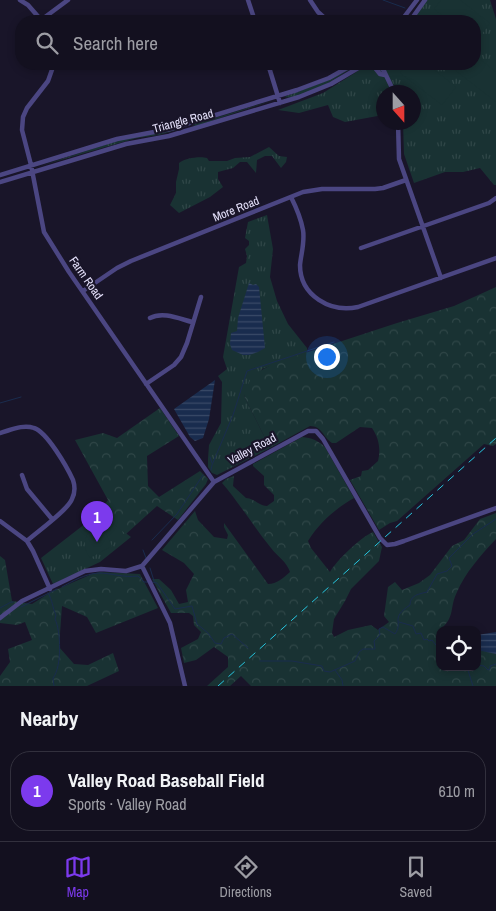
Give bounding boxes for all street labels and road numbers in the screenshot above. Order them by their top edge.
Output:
street label: Triangle Road [151,105,215,137]
street label: More Road [210,192,262,226]
street label: Farm Road [65,253,107,303]
street label: Valley Road [225,430,279,468]

